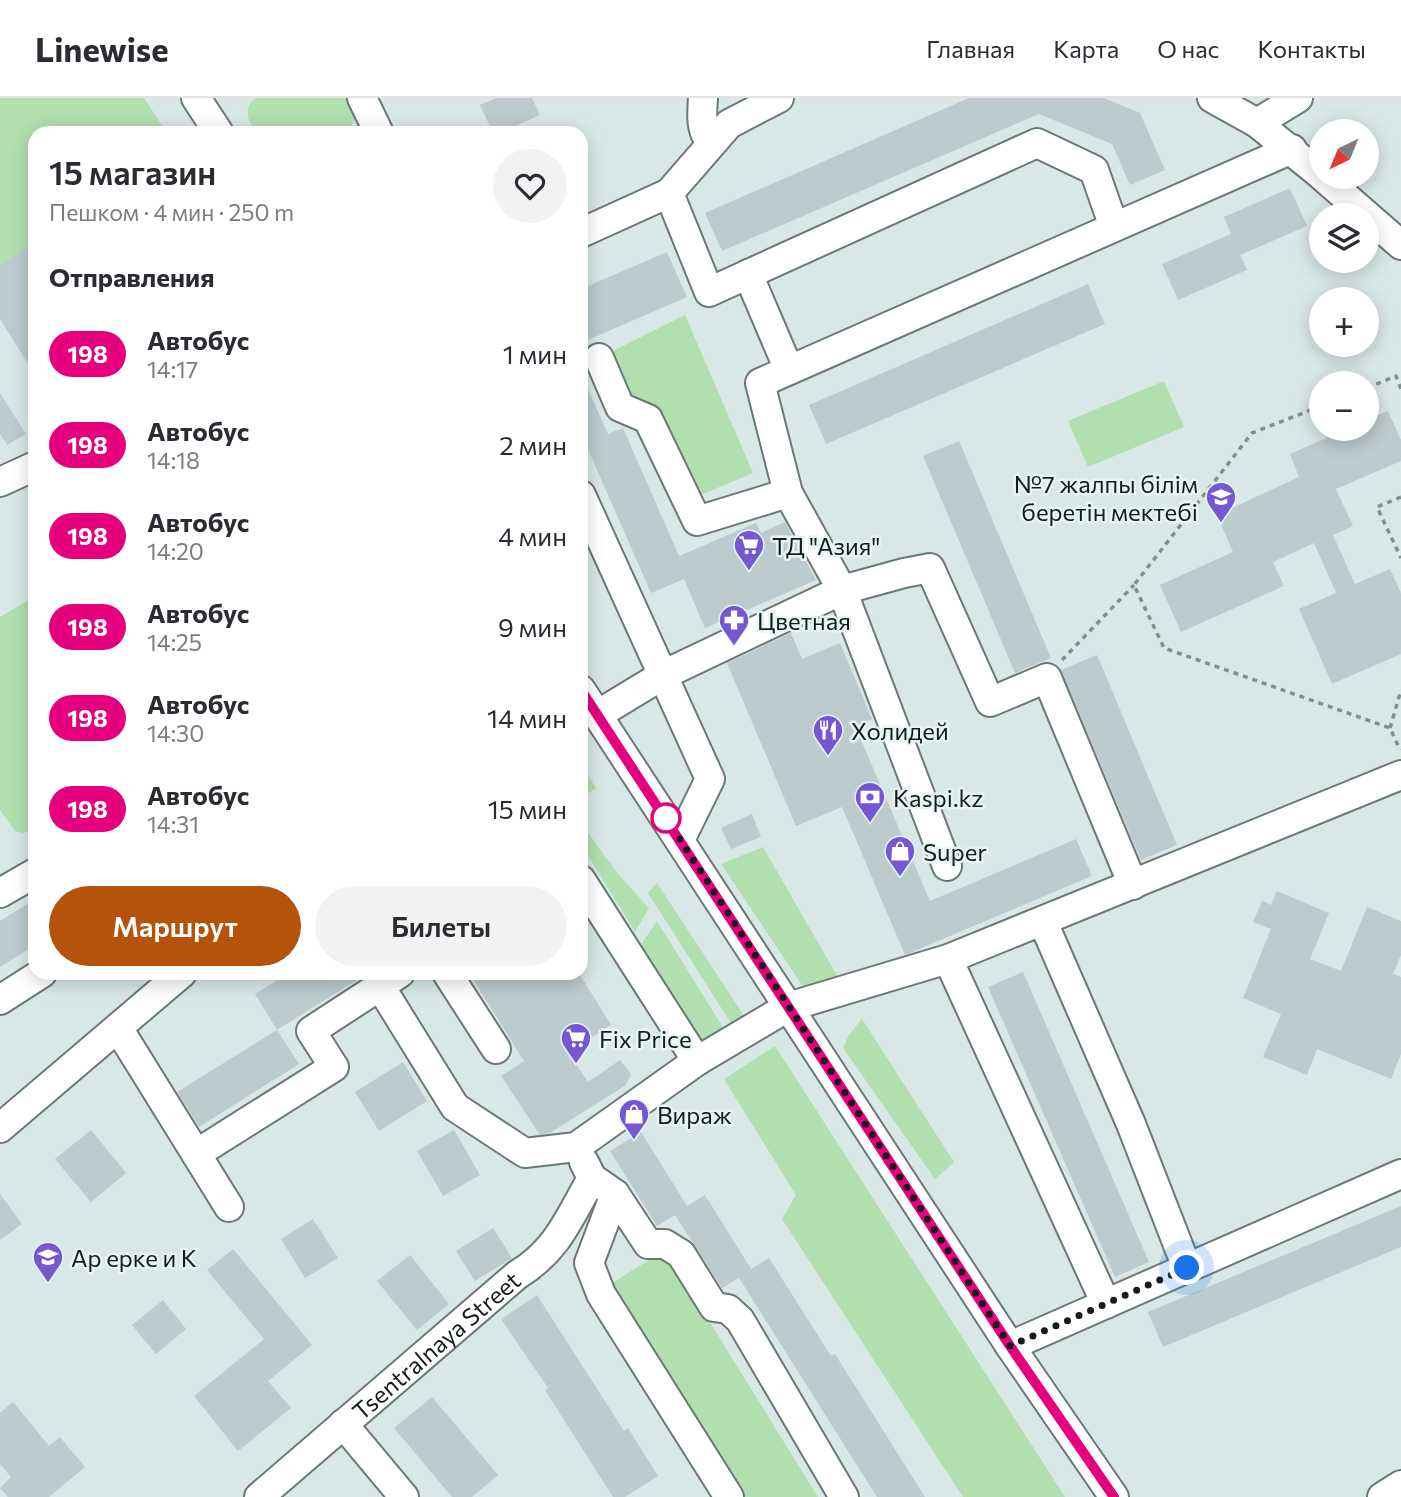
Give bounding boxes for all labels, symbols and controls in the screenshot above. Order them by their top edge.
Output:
text: Linewise [35,28,169,69]
text: Главная [926,34,1015,63]
text: Карта [1053,34,1119,63]
text: О нас [1157,34,1219,63]
text: Контакты [1257,34,1366,63]
north arrow [1309,119,1379,189]
map controls [1309,119,1379,441]
button: heart [493,149,567,223]
text: 15 магазин [49,151,216,192]
text: Пешком · 4 мин · 250 m [49,198,294,226]
button: layers [1309,203,1379,273]
text: Отправления [49,261,215,292]
button: + [1309,287,1379,357]
text: Автобус [147,324,249,355]
text: 1 мин [503,338,567,369]
text: 198 [67,339,108,368]
text: 14:17 [147,355,198,383]
button: − [1309,371,1379,441]
text: Автобус [147,415,249,446]
text: 2 мин [499,429,567,460]
text: 198 [67,430,108,459]
text: 14:18 [147,446,200,474]
place label: №7 жалпы білім беретін мектебі [1014,469,1198,526]
school or university icon: №7 жалпы білім беретін мектебі [1204,480,1238,524]
text: Автобус [147,506,249,537]
text: 4 мин [498,520,567,551]
text: 198 [67,521,108,550]
supermarket icon: ТД "Азия" [732,528,766,572]
place label: ТД "Азия" [772,531,880,560]
text: 14:20 [147,537,204,565]
text: Автобус [147,597,249,628]
pharmacy icon: Цветная [717,603,751,647]
place label: Цветная [757,606,851,635]
text: 9 мин [498,611,567,642]
text: 198 [67,612,108,641]
text: 14:25 [147,628,202,656]
text: Автобус [147,688,249,719]
text: 14 мин [487,702,567,733]
text: 198 [67,703,108,732]
restaurant icon: Холидей [811,713,845,757]
place label: Холидей [851,716,949,745]
text: 14:30 [147,719,204,747]
text: Автобус [147,779,249,810]
bank icon: Kaspi.kz [853,780,887,824]
place label: Kaspi.kz [893,783,984,812]
text: 15 мин [488,793,567,824]
text: 198 [67,794,108,823]
unlabelled marker [651,803,681,833]
text: 14:31 [147,810,199,838]
shop icon: Super [883,834,917,878]
place label: Super [923,837,987,866]
button: Маршрут [49,886,301,966]
button: Билеты [315,886,567,966]
supermarket icon: Fix Price [559,1021,593,1065]
place label: Fix Price [599,1024,692,1053]
shop icon: Вираж [617,1097,651,1141]
place label: Вираж [657,1100,732,1129]
school or university icon: Ар ерке и К [31,1240,65,1284]
place label: Ар ерке и К [71,1243,197,1272]
your location [1169,1250,1204,1285]
street label: Tsentralnaya Street [346,1265,526,1425]

